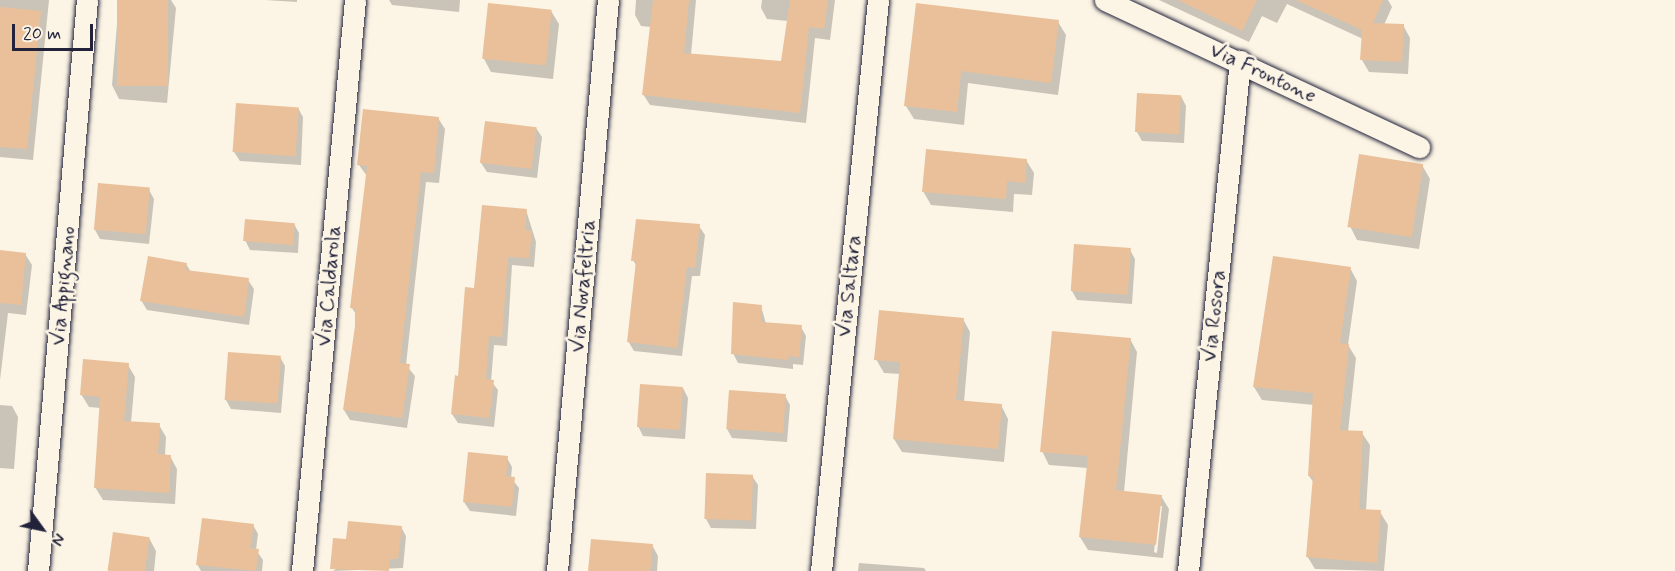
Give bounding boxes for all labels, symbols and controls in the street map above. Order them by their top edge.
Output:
scale bar [15,12,96,50]
text: 20 m [23,22,61,46]
street label: Via Frontone [1206,37,1320,109]
street label: Via Novafeltria [565,218,601,354]
street label: Via Appignano [45,225,81,347]
street label: Via Caldarola [311,226,347,346]
street label: Via Saltara [831,234,867,338]
street label: Via Rosora [1196,267,1232,365]
north arrow [12,499,72,559]
text: N [46,529,69,549]

